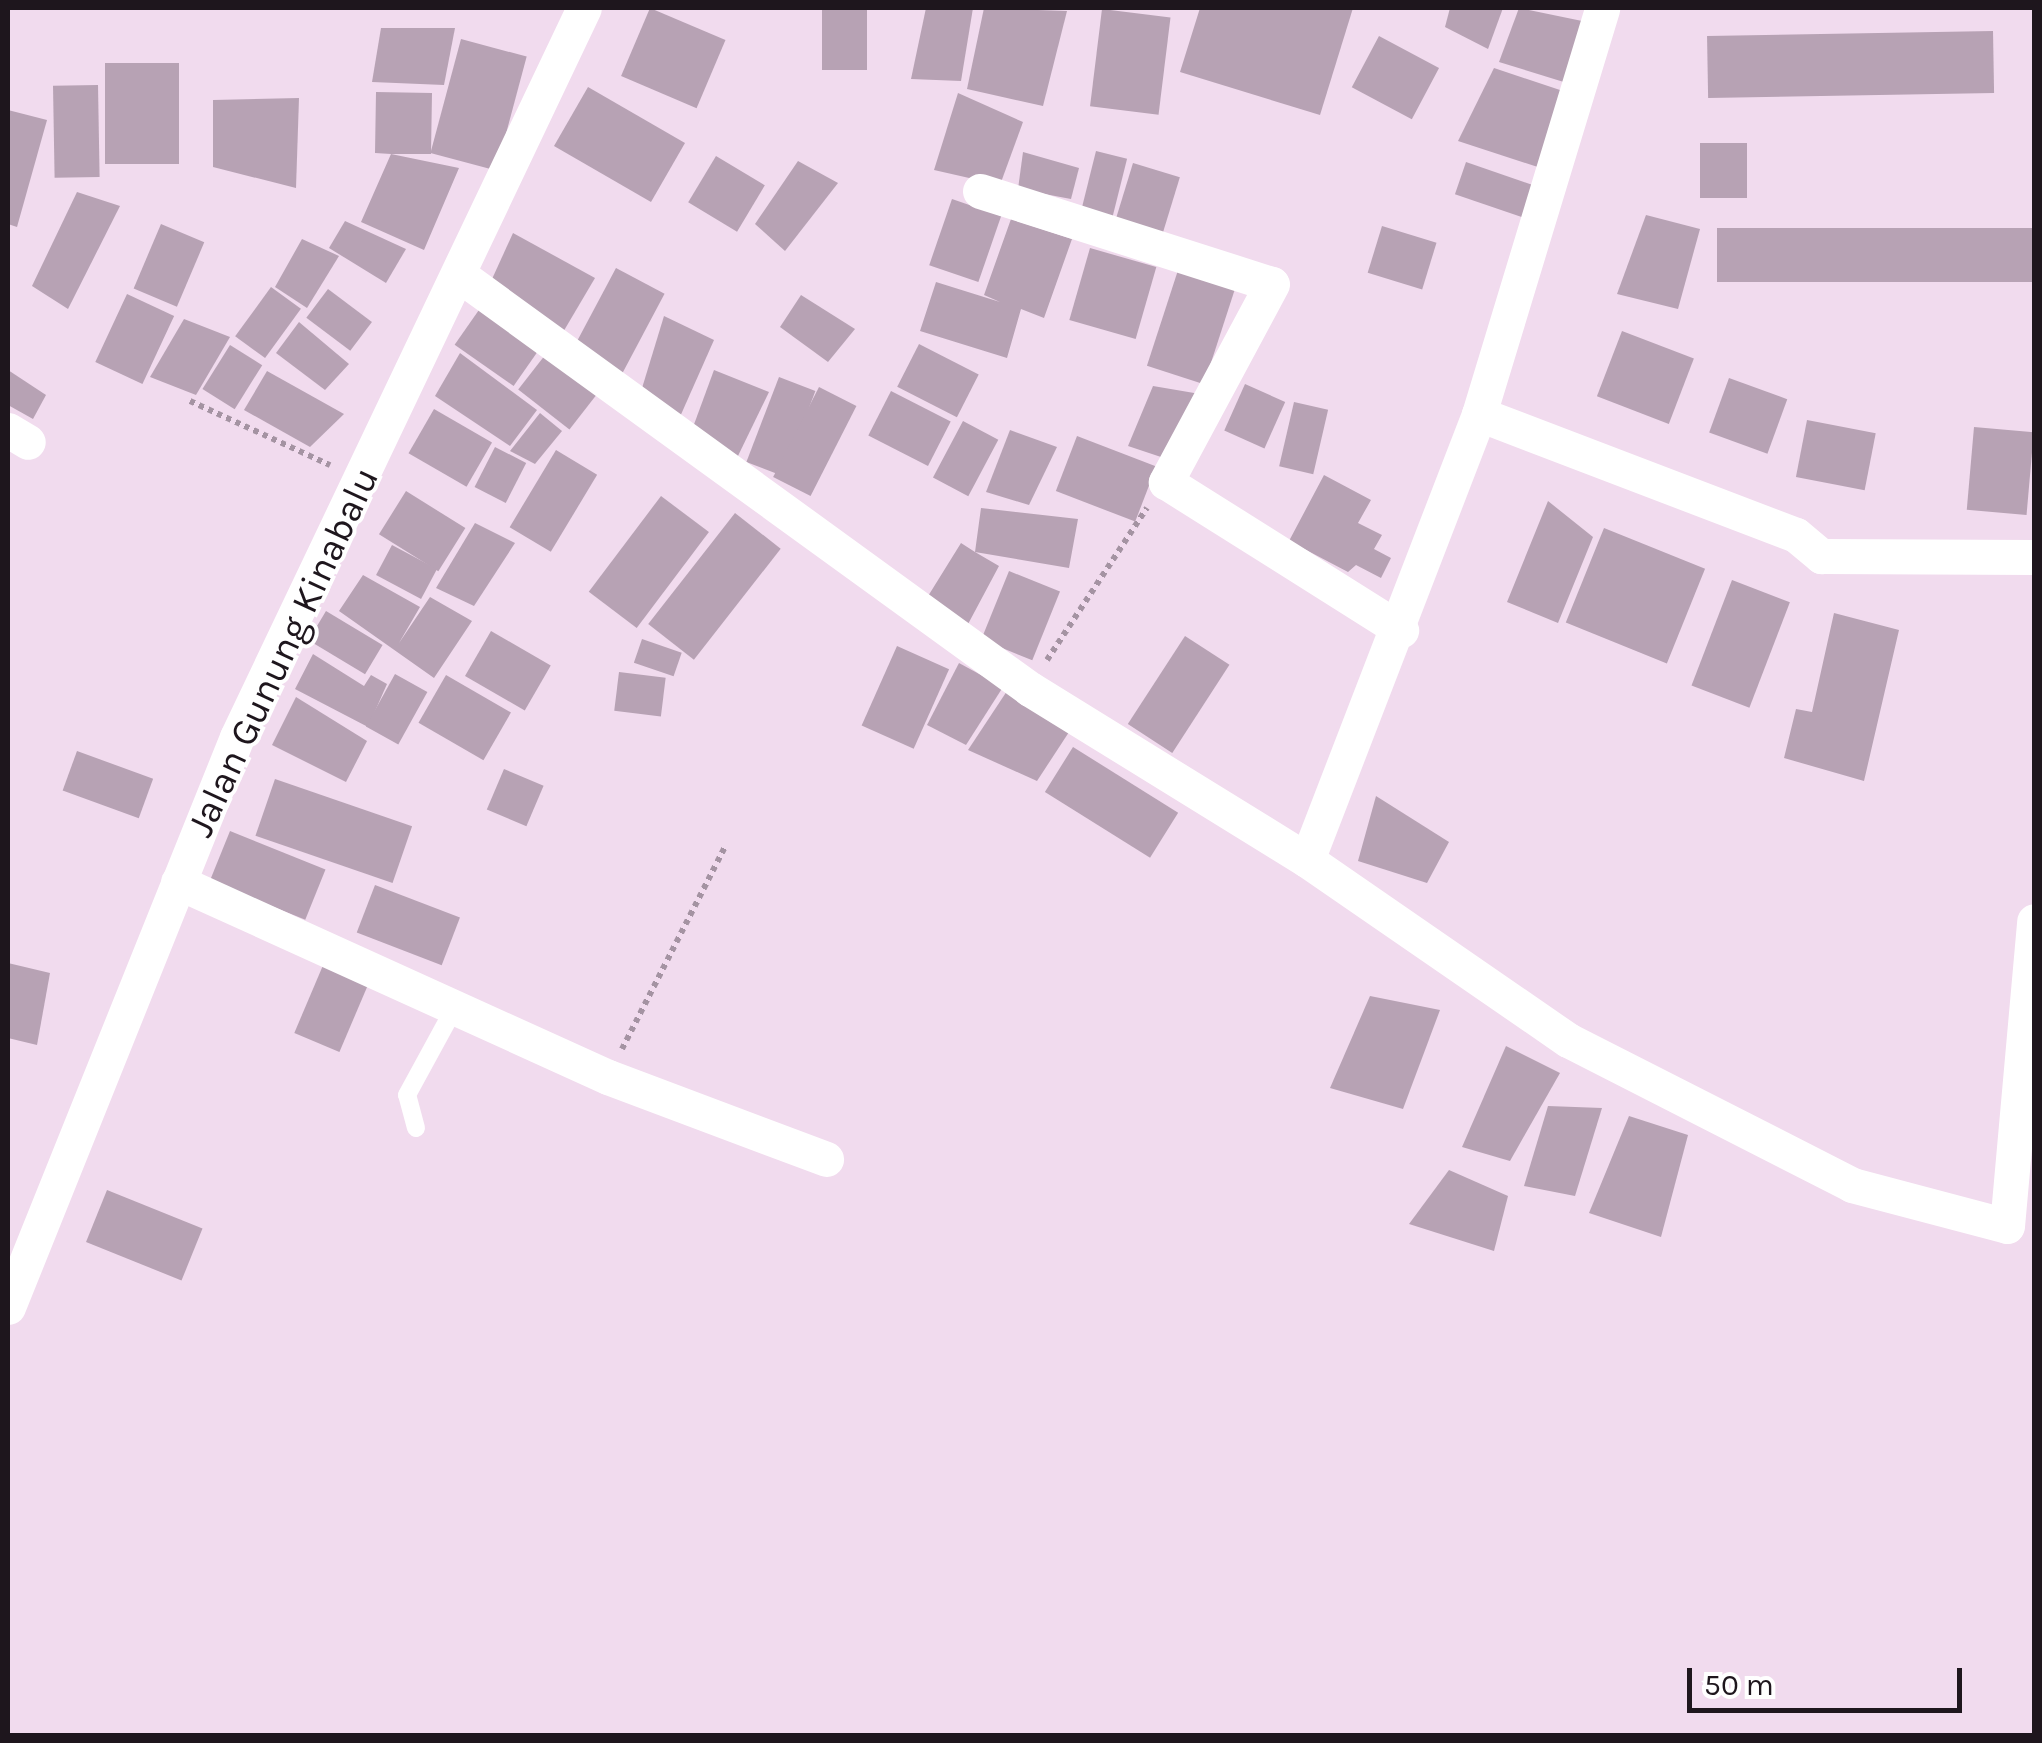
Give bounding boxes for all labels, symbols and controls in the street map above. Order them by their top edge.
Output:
street label: Jalan Gunung Kinabalu [177,460,389,844]
scale bar [1692,1648,1967,1710]
text: 50 m [1704,1667,1774,1703]

